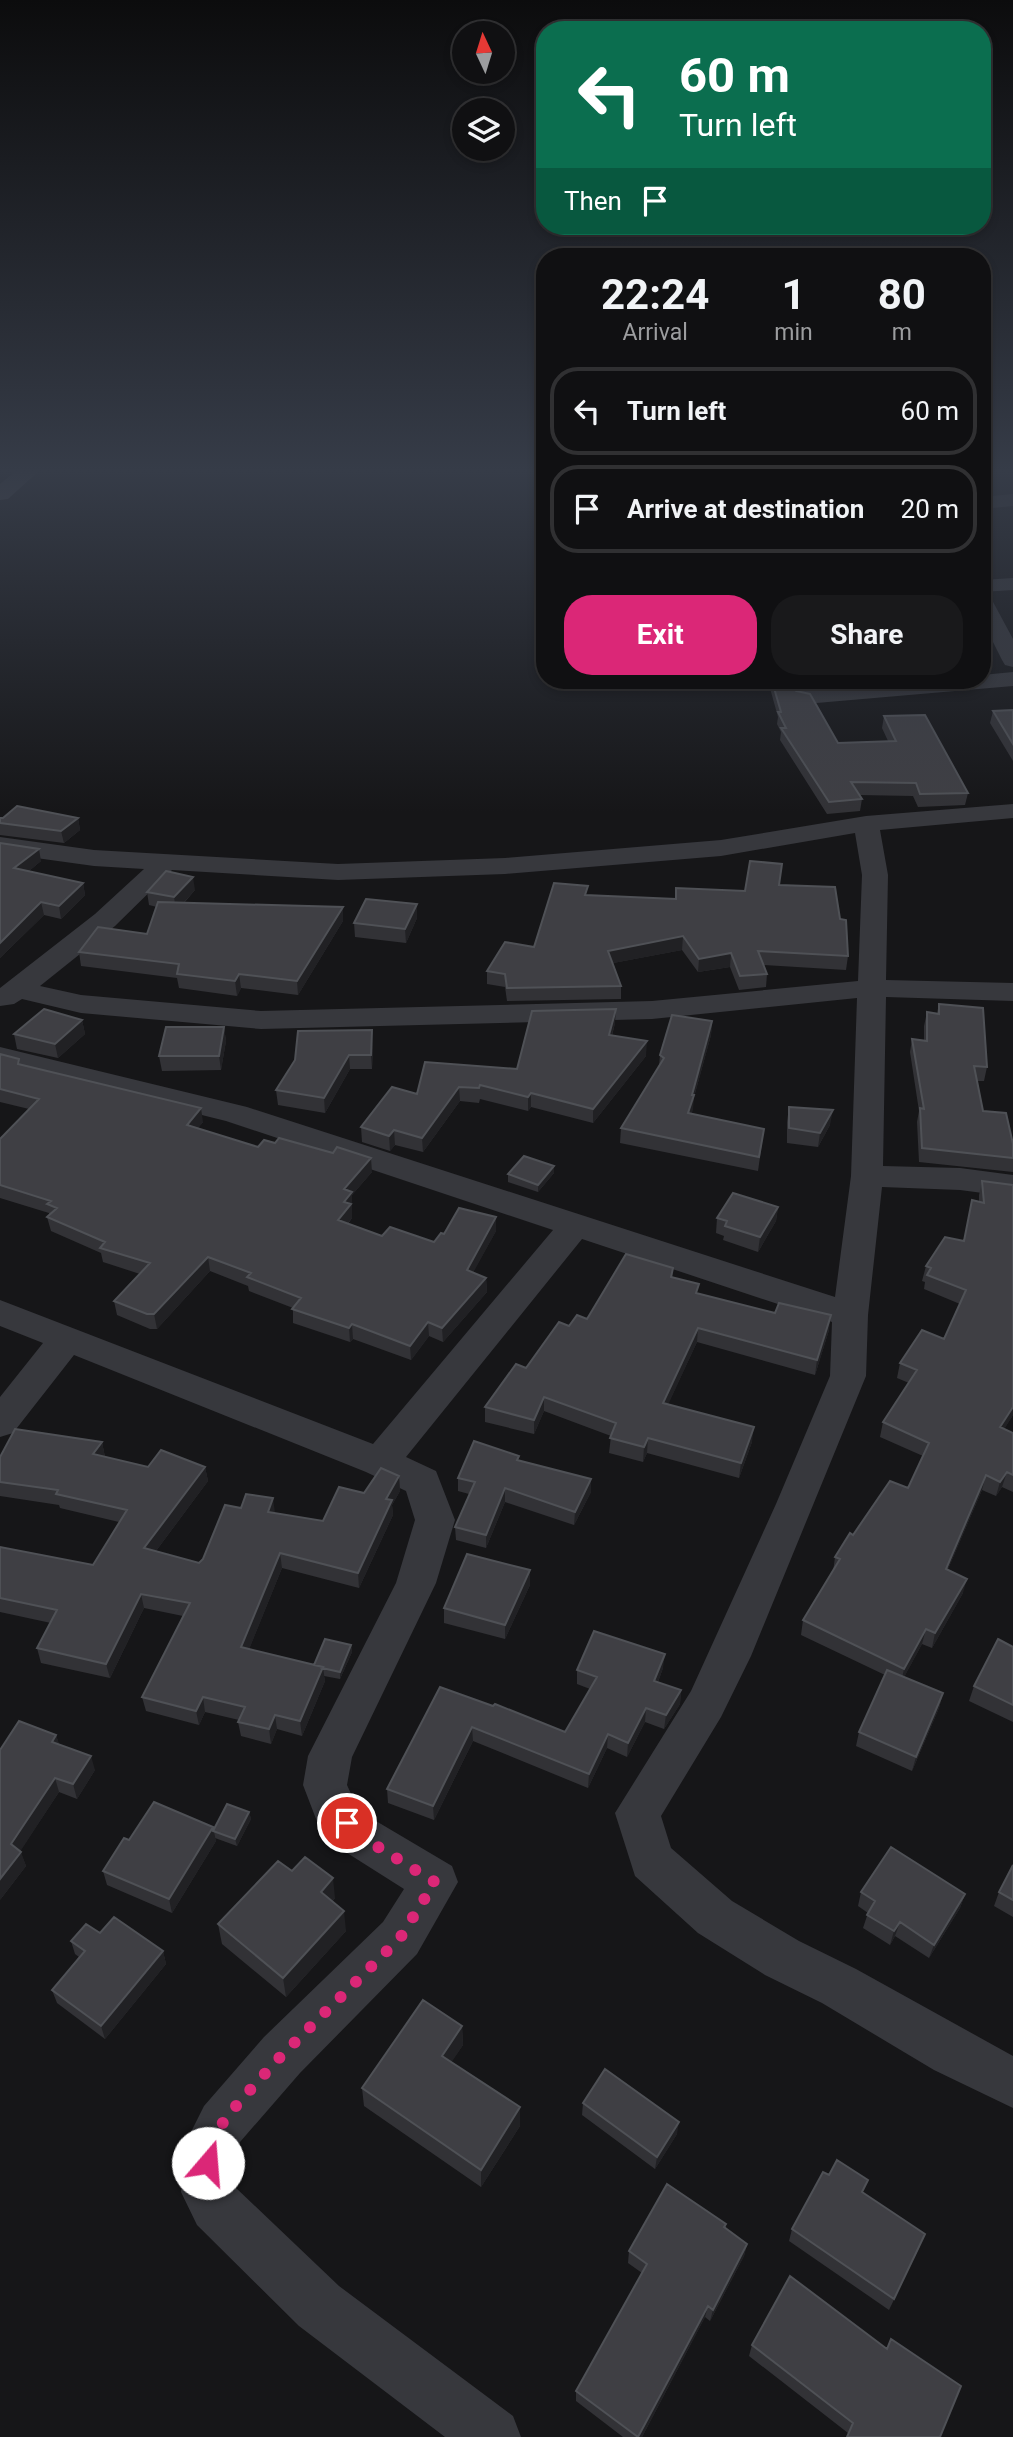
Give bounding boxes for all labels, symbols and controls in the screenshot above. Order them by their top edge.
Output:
north arrow [452,21,514,84]
map controls [452,21,515,161]
text: 60 m [679,47,790,104]
icon: left [564,49,655,140]
button: layers [452,98,515,161]
text: Turn left [679,106,797,144]
icon: arrive [636,182,674,220]
text: Then [564,186,622,216]
text: 22:24 [601,270,709,319]
text: 1 [781,270,806,319]
text: 80 [878,270,926,319]
text: Arrival [623,319,688,346]
text: min [774,319,813,346]
text: m [892,319,912,346]
icon: left [568,392,606,430]
text: Turn left [627,396,726,426]
text: 60 m [901,396,959,426]
icon: arrive [568,490,606,528]
text: Arrive at destination [627,494,864,524]
text: 20 m [901,494,959,524]
button: Exit [564,595,757,675]
button: Share [771,595,963,675]
pin [317,1793,377,1853]
icon: arrive [328,1804,366,1842]
position arrow [171,2126,245,2200]

